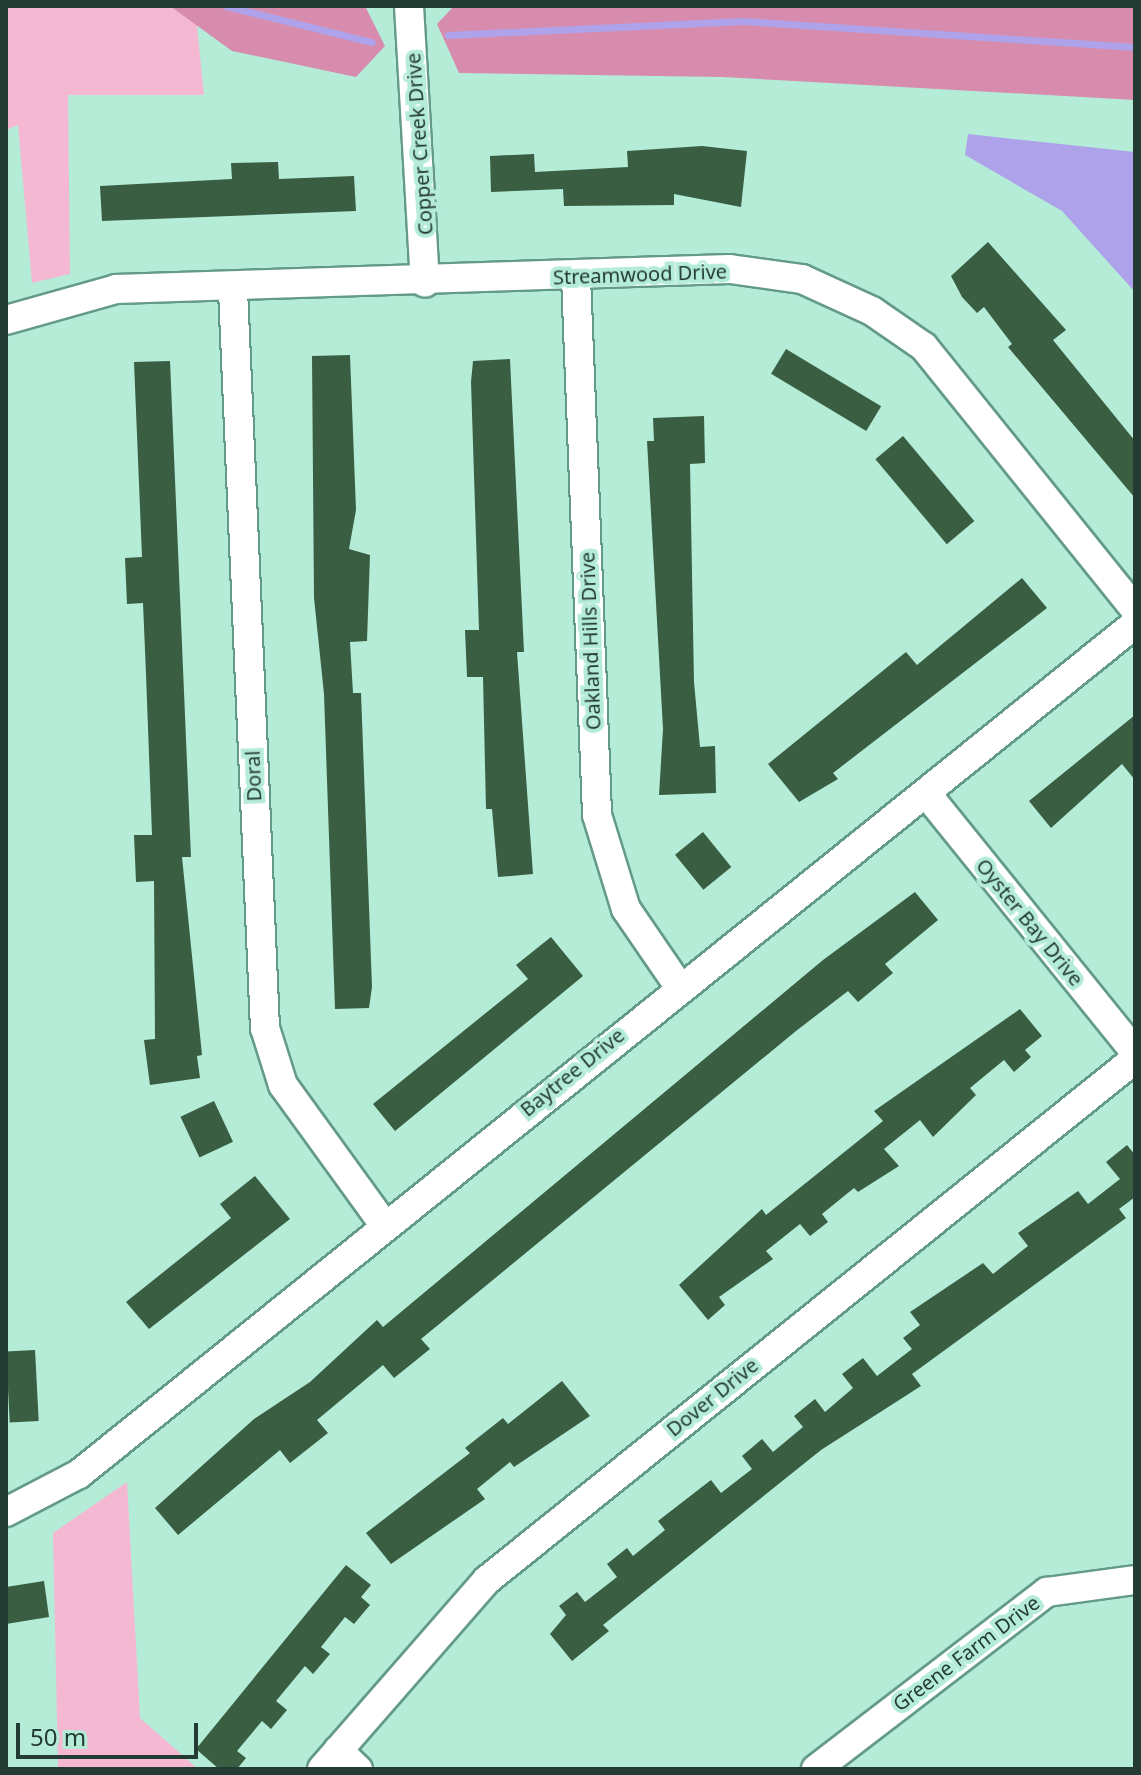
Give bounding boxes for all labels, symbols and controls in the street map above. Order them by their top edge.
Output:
street label: Copper Creek Drive [401,52,437,236]
street label: Streamwood Drive [553,259,727,289]
street label: Oakland Hills Drive [575,551,605,731]
street label: Doral [240,750,266,802]
street label: Oyster Bay Drive [971,854,1089,990]
street label: Baytree Drive [515,1023,629,1121]
street label: Dover Drive [661,1353,763,1441]
street label: Greene Farm Drive [888,1590,1044,1716]
scale bar [20,1707,202,1757]
text: 50 m [30,1720,86,1753]

